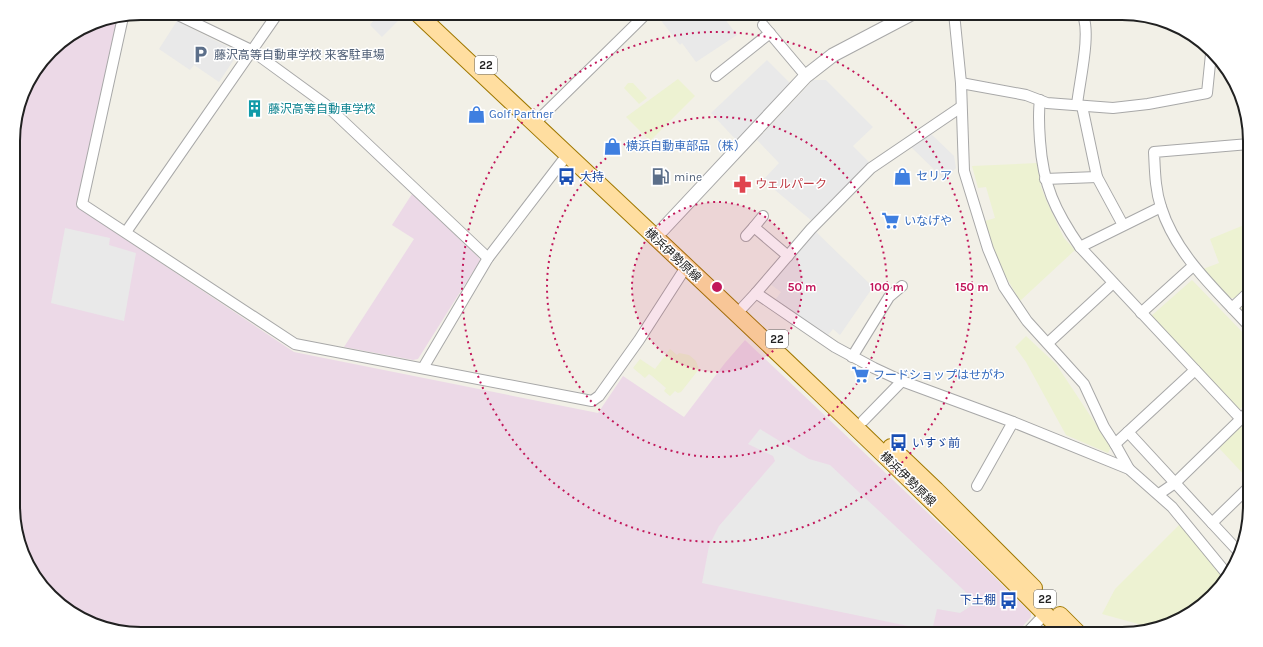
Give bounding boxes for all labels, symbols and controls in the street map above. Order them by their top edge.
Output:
parking icon: 藤沢高等自動車学校 来客駐車場 [191,45,211,65]
place label: 藤沢高等自動車学校 来客駐車場 [214,48,385,62]
road number: 22 [475,56,497,74]
building icon: 藤沢高等自動車学校 [245,99,265,119]
place label: 藤沢高等自動車学校 [268,102,376,116]
shop icon: Golf Partner [466,104,486,124]
place label: Golf Partner [489,107,554,121]
shop icon: 横浜自動車部品（株） [603,136,623,156]
place label: 横浜自動車部品（株） [626,139,746,153]
shop icon: セリア [893,166,913,186]
bus stop icon: 大持 [557,167,577,187]
fuel station icon: mine [651,167,671,187]
place label: セリア [916,169,952,183]
place label: 大持 [580,170,604,184]
place label: mine [674,170,702,184]
pharmacy icon: ウェルパーク [732,174,752,194]
place label: ウェルパーク [755,177,827,191]
supermarket icon: いなげや [881,211,901,231]
place label: いなげや [904,214,952,228]
street label: 横浜伊勢原線 [642,225,704,285]
centre of rings [710,280,724,294]
text: 50 m [788,280,817,294]
text: 100 m [870,280,904,294]
text: 150 m [955,280,989,294]
road number: 22 [766,330,788,348]
supermarket icon: フードショップはせがわ [850,365,870,385]
place label: フードショップはせがわ [873,368,1005,382]
bus stop icon: いすゞ前 [889,433,909,453]
place label: いすゞ前 [912,436,960,450]
street label: 横浜伊勢原線 [877,449,939,509]
bus stop icon: 下土棚 [999,590,1019,610]
road number: 22 [1034,590,1056,608]
place label: 下土棚 [960,593,996,607]

